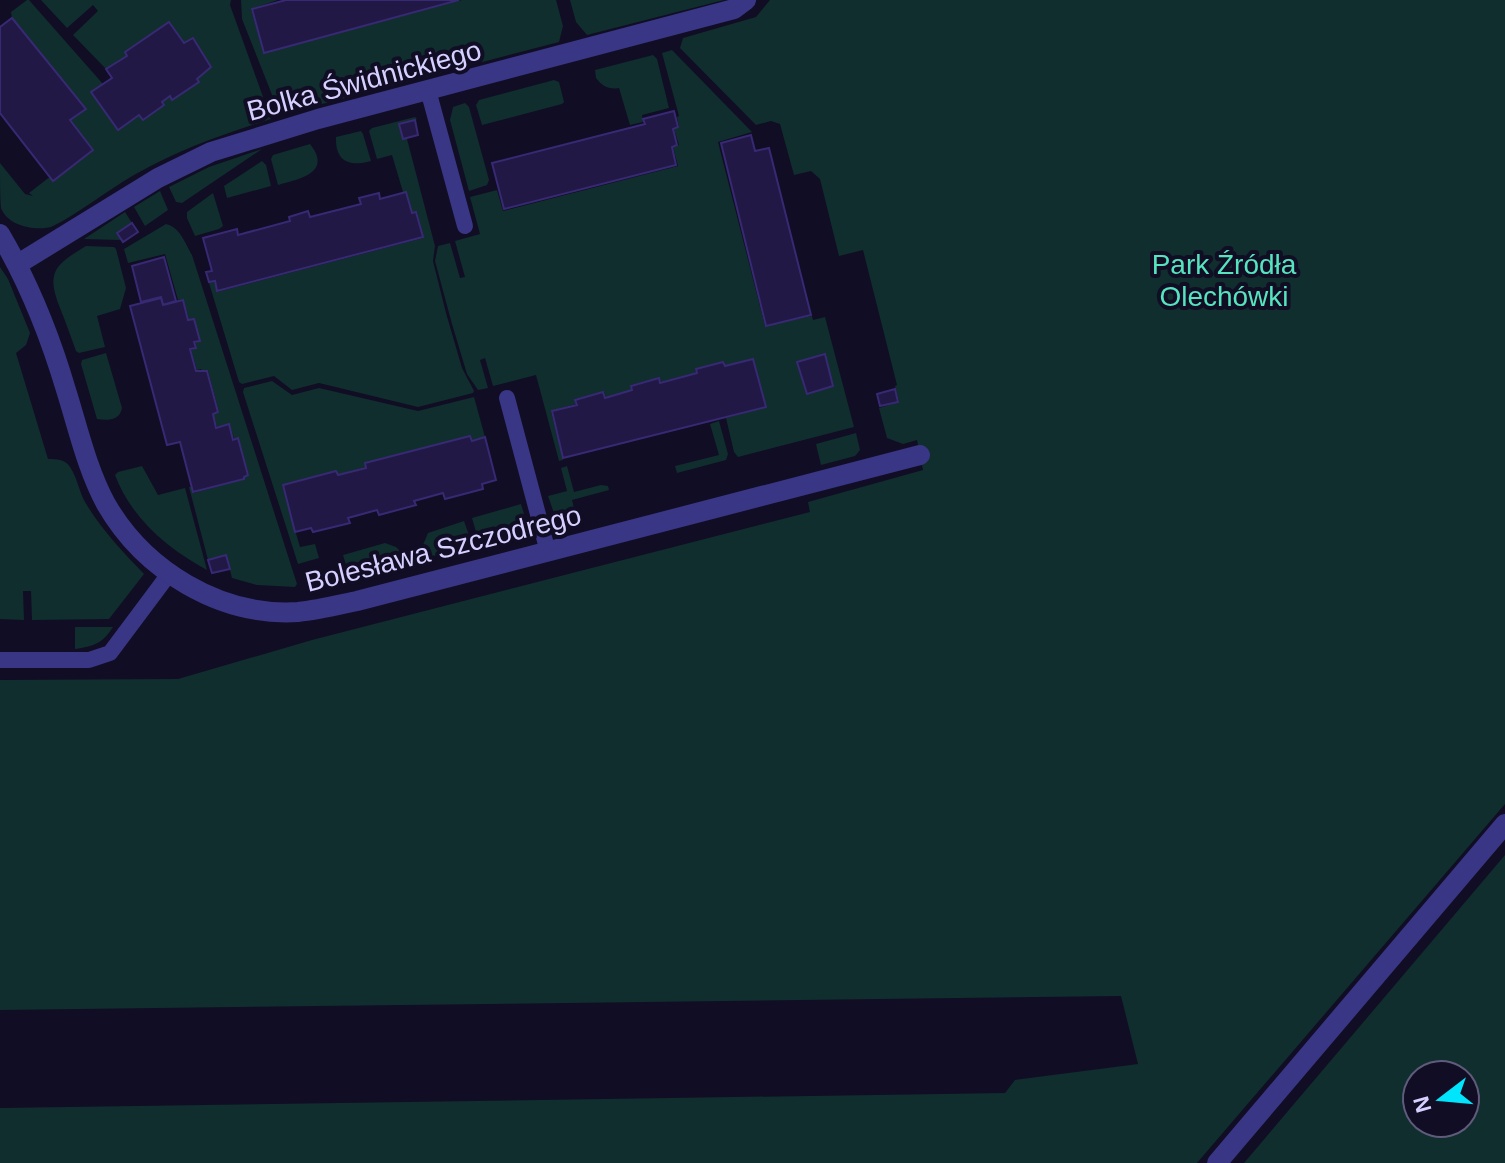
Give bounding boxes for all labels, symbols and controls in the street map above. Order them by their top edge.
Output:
street label: Bolka Świdnickiego [243,33,485,127]
park label: Park Źródła Olechówki [1152,249,1297,312]
street label: Bolesława Szczodrego [302,499,584,598]
north arrow [1401,1059,1481,1139]
text: N [1408,1093,1436,1115]

